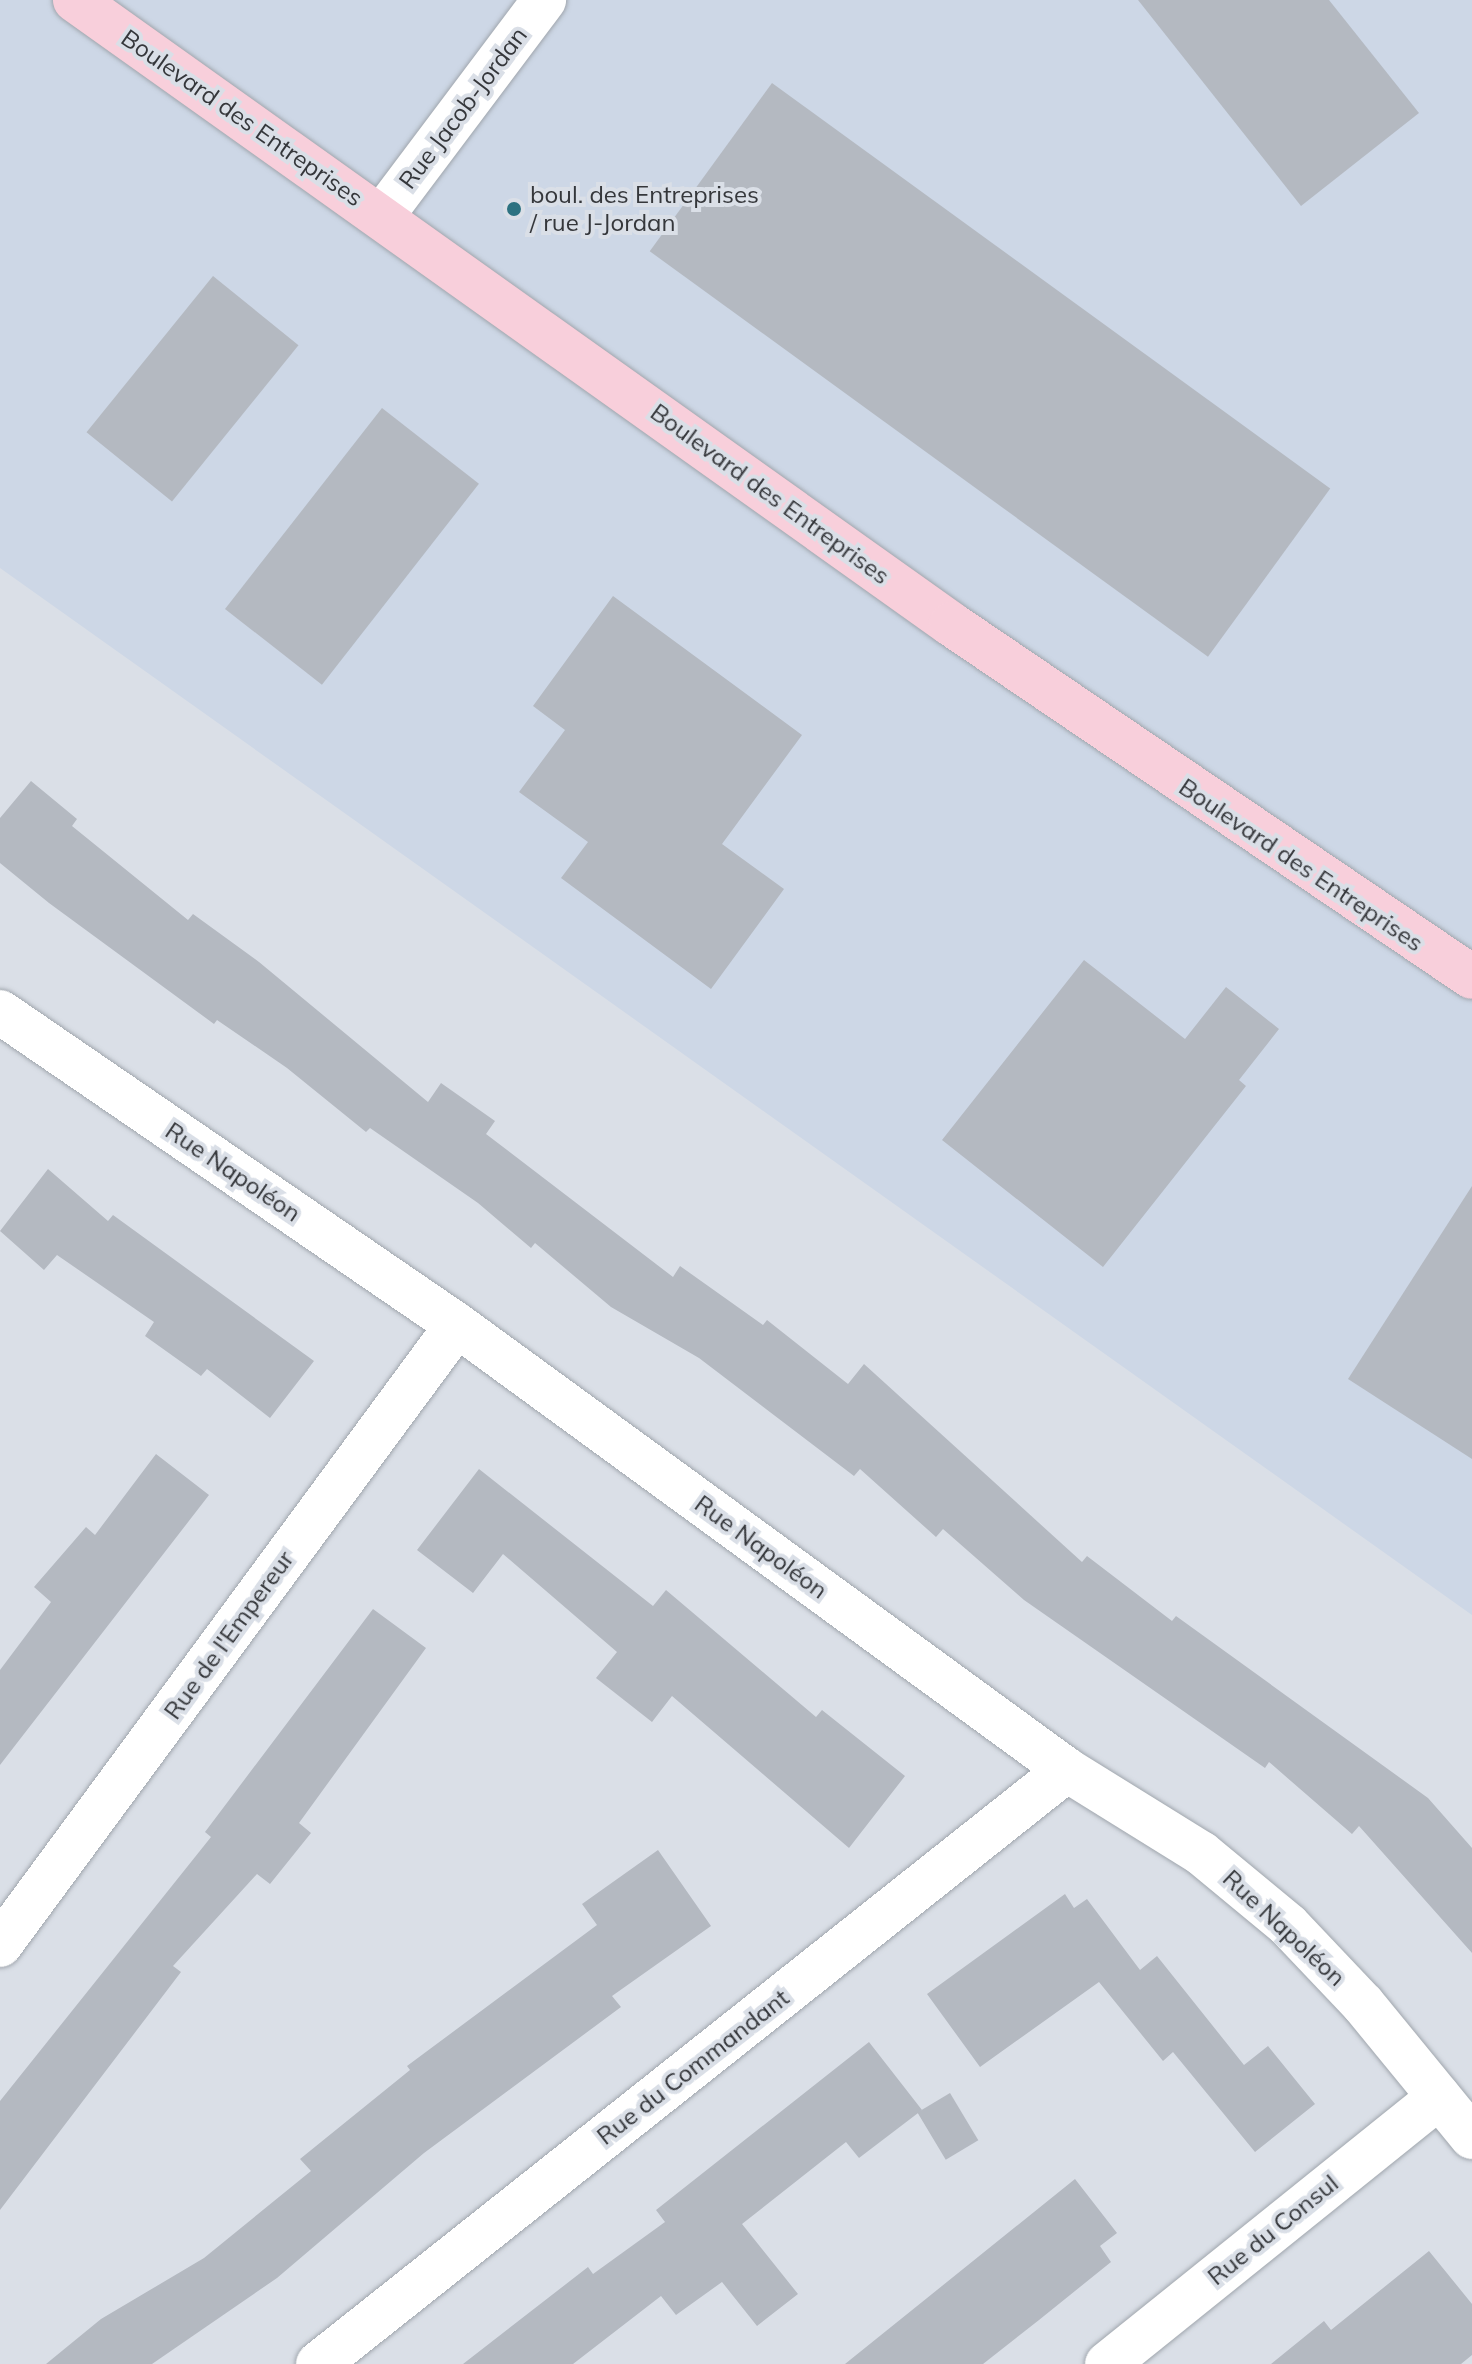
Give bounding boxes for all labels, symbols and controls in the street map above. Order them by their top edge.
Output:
street label: Rue Jacob-Jordan [393,22,533,194]
street label: Boulevard des Entreprises [116,24,368,212]
place label: boul. des Entreprises / rue J-Jordan [530,181,759,237]
marker: boul. des Entreprises / rue J-Jordan [505,200,523,218]
street label: Boulevard des Entreprises [645,398,895,590]
street label: Boulevard des Entreprises [1174,773,1428,957]
street label: Rue Napoléon [160,1116,306,1228]
street label: Rue Napoléon [689,1489,833,1605]
street label: Rue de l'Empereur [158,1545,300,1725]
street label: Rue Napoléon [1217,1864,1351,1992]
street label: Rue du Commandant [591,1983,795,2151]
street label: Rue du Consul [1202,2169,1344,2291]

